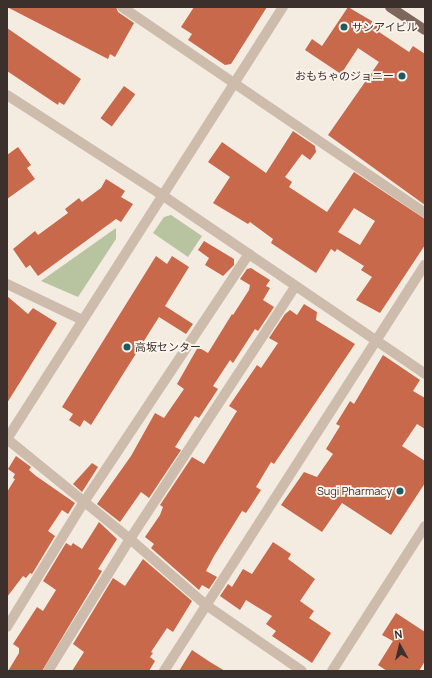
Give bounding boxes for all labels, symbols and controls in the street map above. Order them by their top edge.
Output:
place label: サンアイビル [352,20,418,34]
marker: サンアイビル [339,22,349,32]
place label: おもちゃのジョニー [295,69,394,83]
marker: おもちゃのジョニー [397,71,407,81]
place label: 高坂センター [135,340,201,354]
marker: 高坂センター [122,342,132,352]
place label: Sugi Pharmacy [317,484,392,498]
marker: Sugi Pharmacy [395,486,405,496]
north arrow [380,626,420,666]
text: N [393,626,403,642]

